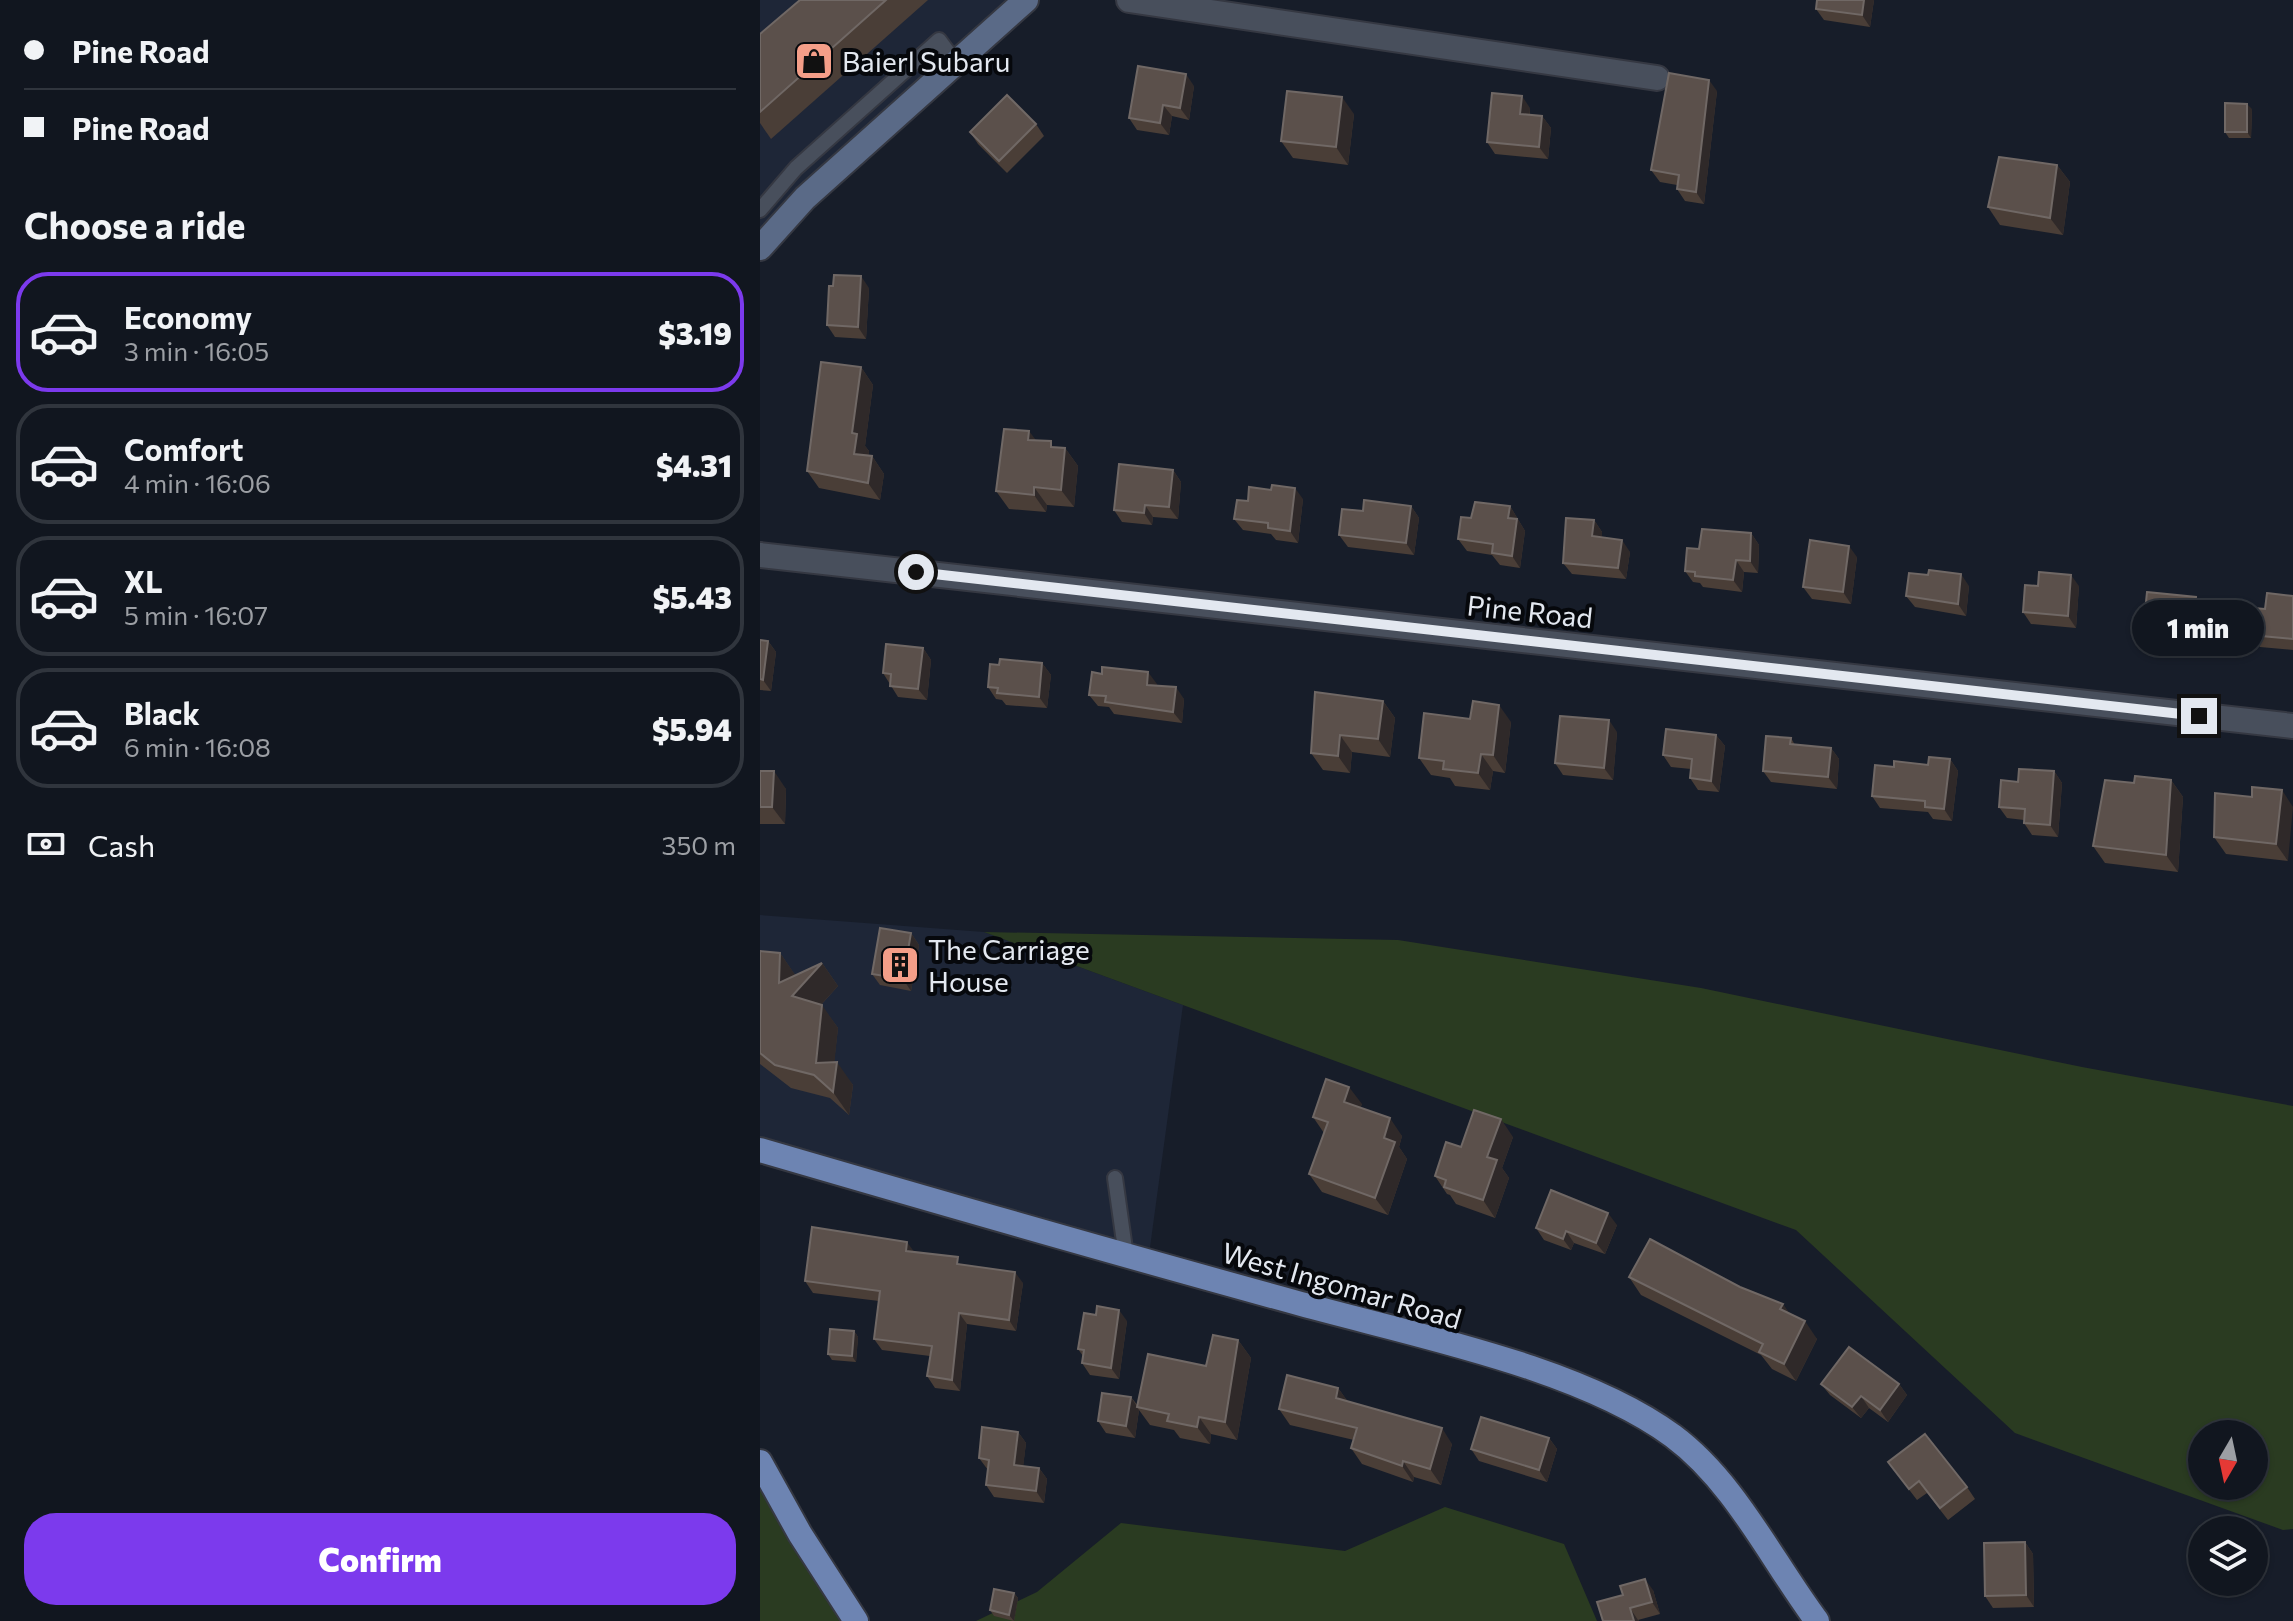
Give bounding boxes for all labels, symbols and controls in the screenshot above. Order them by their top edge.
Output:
text: Pine Road [72,32,210,69]
shop icon: Baierl Subaru [793,40,835,82]
place label: Baierl Subaru [842,44,1010,78]
text: Pine Road [72,109,210,146]
text: Choose a ride [24,202,245,246]
icon: car [28,296,100,368]
text: Economy [124,298,252,335]
text: $3.19 [658,314,732,351]
text: 3 min · 16:05 [124,335,269,366]
icon: car [28,428,100,500]
text: Comfort [124,430,243,467]
text: $4.31 [656,446,732,483]
text: 4 min · 16:06 [124,467,271,498]
route start [898,554,934,590]
icon: car [28,560,100,632]
text: XL [124,562,163,599]
text: $5.43 [653,578,732,615]
street label: Pine Road [1465,587,1595,635]
text: 5 min · 16:07 [124,599,268,630]
callout: 1 min [2133,600,2265,656]
text: 1 min [2167,612,2229,643]
icon: car [28,692,100,764]
text: Black [124,694,200,731]
route end [2181,698,2217,734]
text: $5.94 [652,710,732,747]
text: 6 min · 16:08 [124,731,271,762]
icon: cash [24,822,68,866]
text: Cash [88,826,155,863]
text: 350 m [662,829,736,860]
place label: The Carriage House [928,932,1090,998]
building icon: The Carriage House [879,944,921,986]
street label: West Ingomar Road [1218,1235,1466,1335]
north arrow [2188,1420,2268,1500]
map controls [2188,1420,2268,1596]
button: Confirm [24,1513,736,1605]
button: layers [2188,1516,2268,1596]

